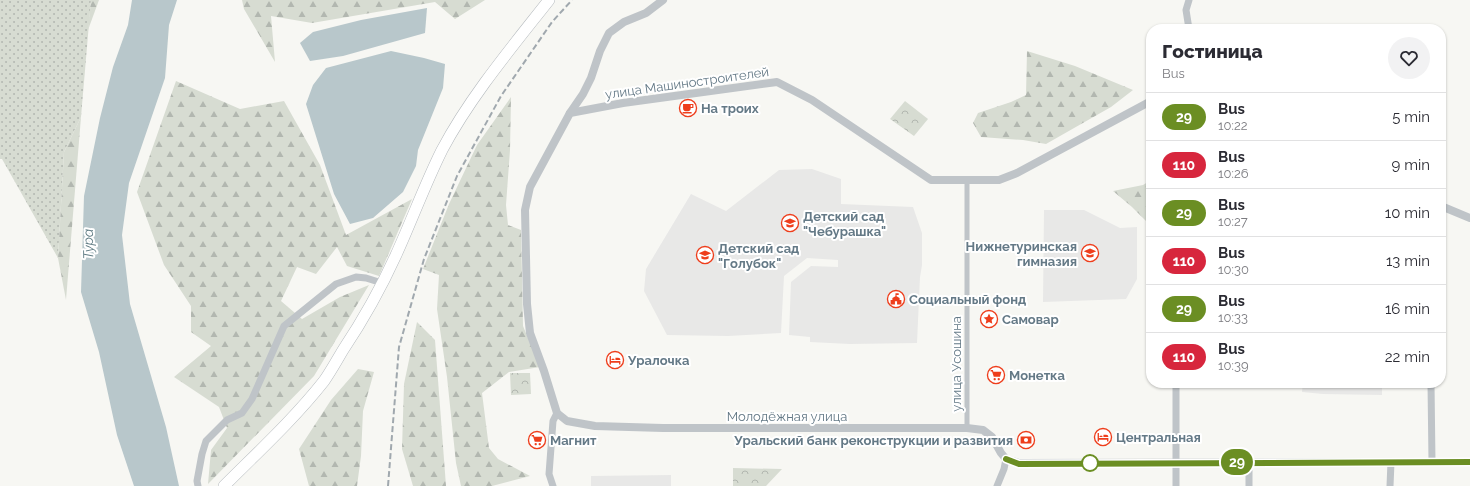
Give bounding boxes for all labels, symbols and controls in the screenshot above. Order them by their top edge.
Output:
button: heart [1388,37,1430,79]
text: Гостиница [1162,40,1263,62]
street label: улица Машиностроителей [604,64,770,102]
text: Bus [1162,66,1185,81]
cafe icon: На троих [678,98,698,118]
text: Bus [1218,100,1245,118]
place label: На троих [701,101,759,116]
text: 5 min [1392,108,1430,126]
text: 29 [1176,109,1192,125]
text: 10:22 [1218,118,1248,133]
text: Bus [1218,148,1245,166]
text: 9 min [1392,156,1430,174]
text: 110 [1173,157,1195,173]
text: 10:26 [1218,166,1249,181]
text: Bus [1218,196,1245,214]
text: 10 min [1385,204,1430,222]
text: 29 [1176,205,1192,221]
place label: Детский сад "Чебурашка" [803,209,886,239]
school or university icon: Детский сад "Чебурашка" [780,213,800,233]
text: 10:27 [1218,214,1248,229]
water label: Тура [80,229,96,259]
place label: Нижнетуринская гимназия [965,239,1077,269]
place label: Детский сад "Голубок" [718,241,799,271]
school or university icon: Нижнетуринская гимназия [1080,243,1100,263]
text: Bus [1218,244,1245,262]
school or university icon: Детский сад "Голубок" [695,245,715,265]
text: 13 min [1386,252,1430,270]
text: 110 [1173,253,1195,269]
text: 10:30 [1218,262,1249,277]
public building icon: Социальный фонд [886,289,906,309]
place label: Социальный фонд [909,292,1026,307]
text: Bus [1218,292,1245,310]
text: 16 min [1385,300,1430,318]
text: 29 [1176,301,1192,317]
place icon: Самовар [979,309,999,329]
text: 10:33 [1218,310,1248,325]
place label: Самовар [1002,312,1059,327]
street label: улица Усошина [949,316,964,412]
text: Bus [1218,340,1245,358]
text: 22 min [1385,348,1430,366]
text: 110 [1173,349,1195,365]
hotel icon: Уралочка [605,350,625,370]
place label: Уралочка [627,353,690,368]
text: 10:39 [1218,358,1249,373]
supermarket icon: Монетка [986,365,1006,385]
place label: Монетка [1009,368,1065,383]
street label: Молодёжная улица [727,409,847,424]
hotel icon: Центральная [1093,427,1113,447]
supermarket icon: Магнит [527,430,547,450]
bank icon: Уральский банк реконструкции и развития [1016,430,1036,450]
place label: Центральная [1116,430,1201,445]
place label: Магнит [550,433,597,448]
place label: Уральский банк реконструкции и развития [733,433,1013,448]
line badge: 29 [1219,449,1255,475]
unlabelled marker [1081,454,1099,472]
text: 29 [1229,454,1245,470]

